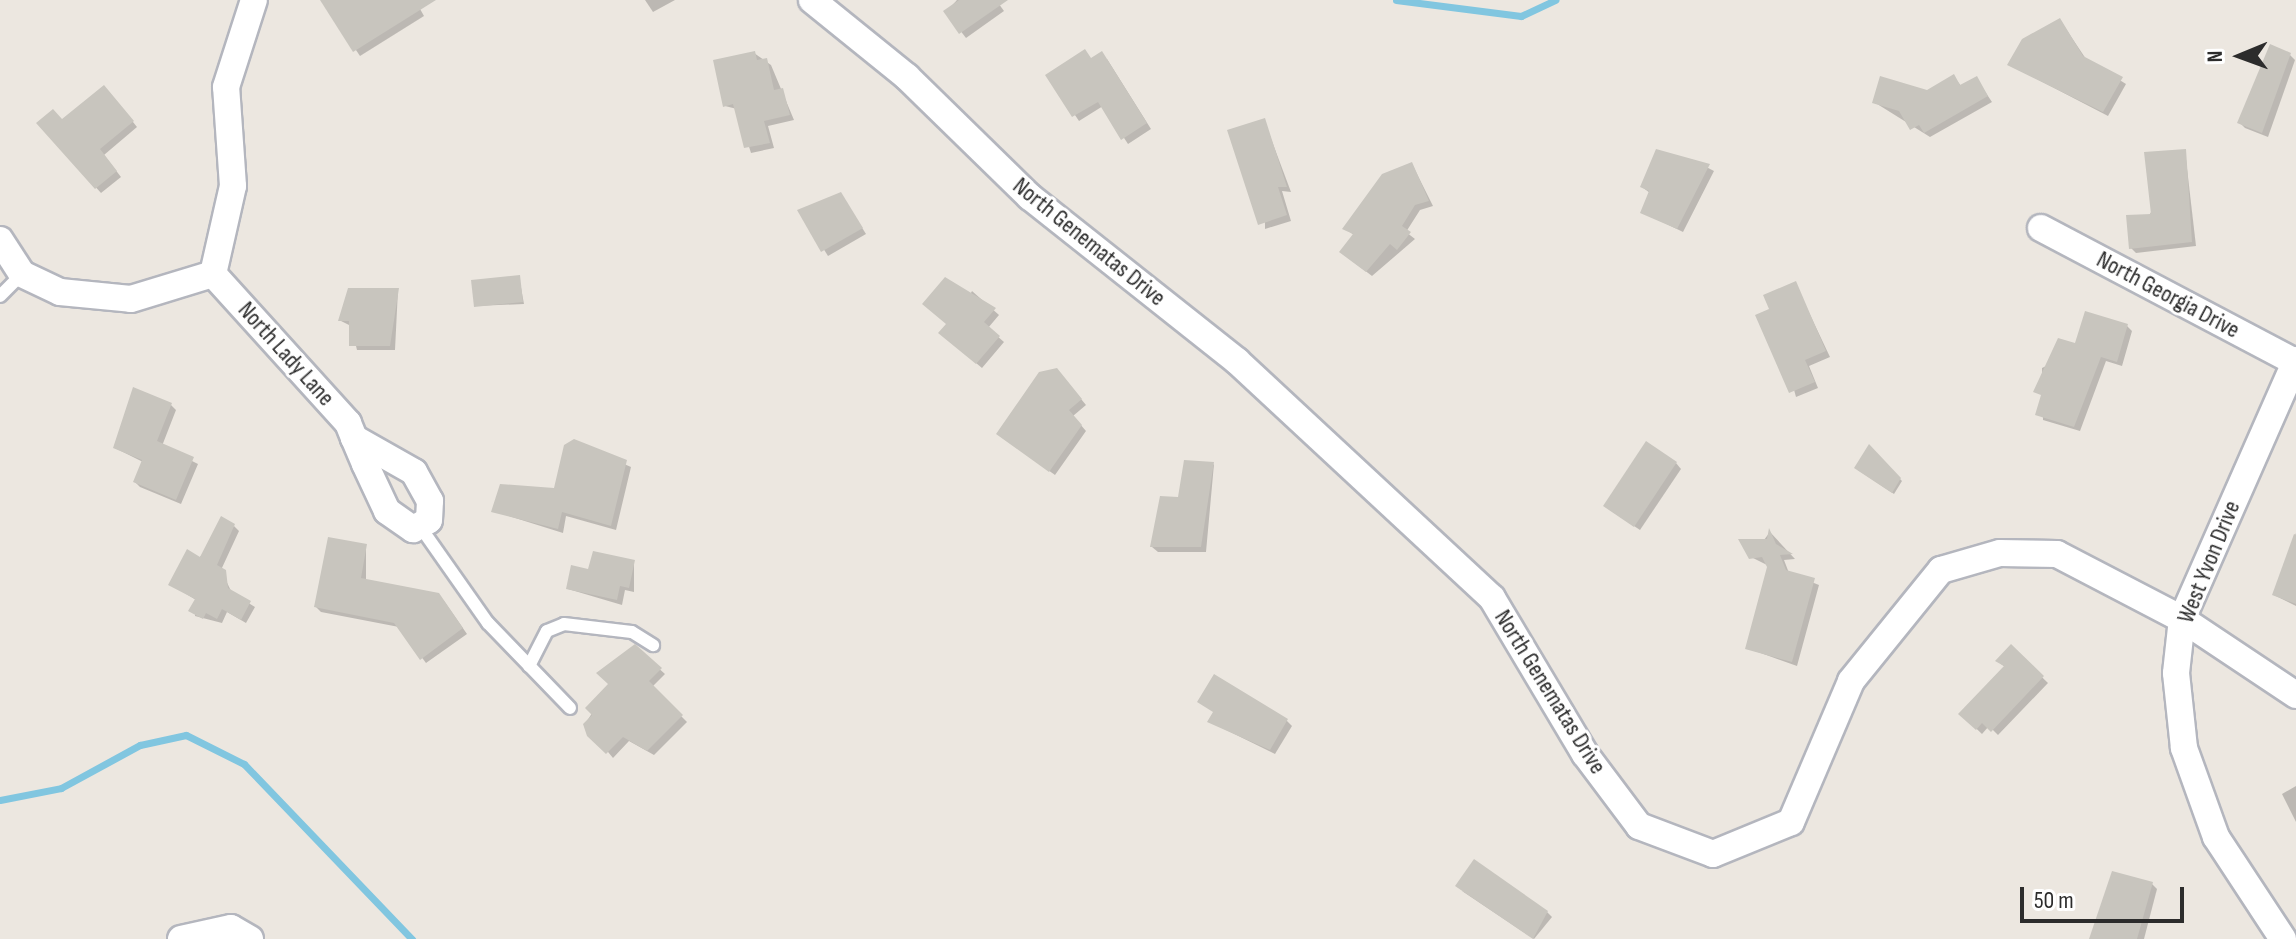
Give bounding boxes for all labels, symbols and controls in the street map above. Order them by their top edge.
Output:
north arrow [2200,16,2280,96]
text: N [2202,50,2229,63]
street label: North Genematas Drive [1007,172,1171,312]
street label: North Georgia Drive [2092,245,2244,345]
street label: North Lady Lane [232,296,340,412]
street label: West Yvon Drive [2171,497,2247,627]
street label: North Genematas Drive [1488,605,1612,779]
scale bar [2024,871,2188,921]
text: 50 m [2034,886,2074,915]

